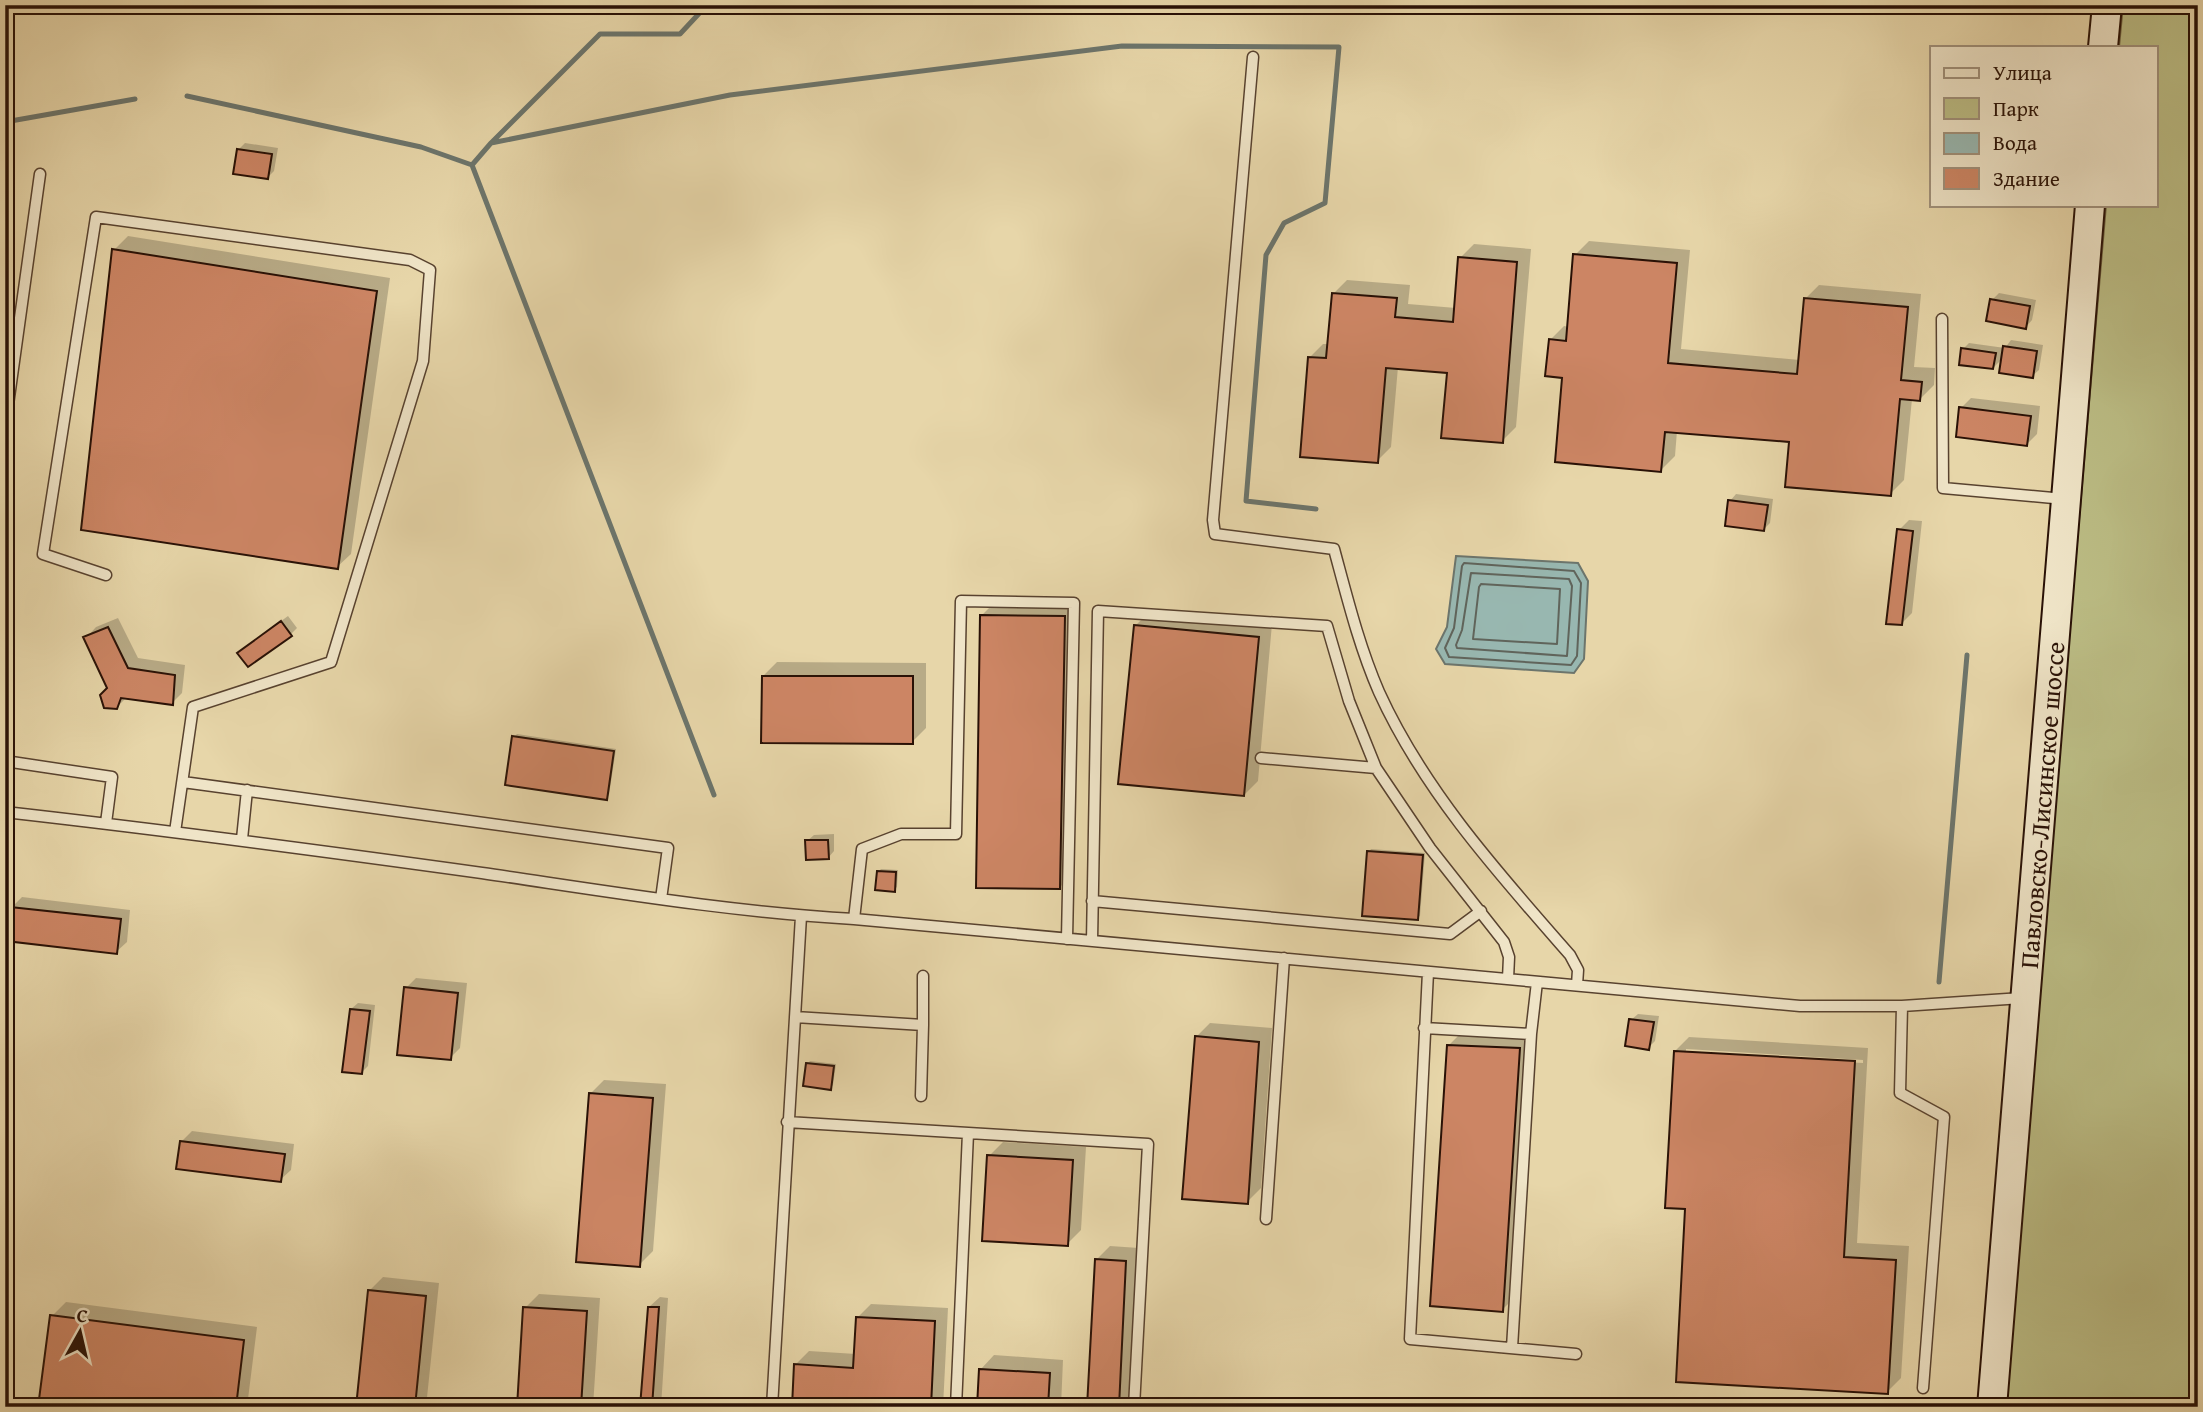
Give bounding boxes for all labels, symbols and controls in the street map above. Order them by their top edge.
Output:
legend [1930,46,2158,206]
text: Улица [1993,57,2052,88]
text: Парк [1993,93,2039,124]
text: Вода [1993,127,2037,158]
text: Здание [1993,163,2060,194]
street label: Павловско-Лисинское шоссе [2008,640,2074,970]
north arrow [46,1296,116,1366]
text: С [75,1301,90,1330]

